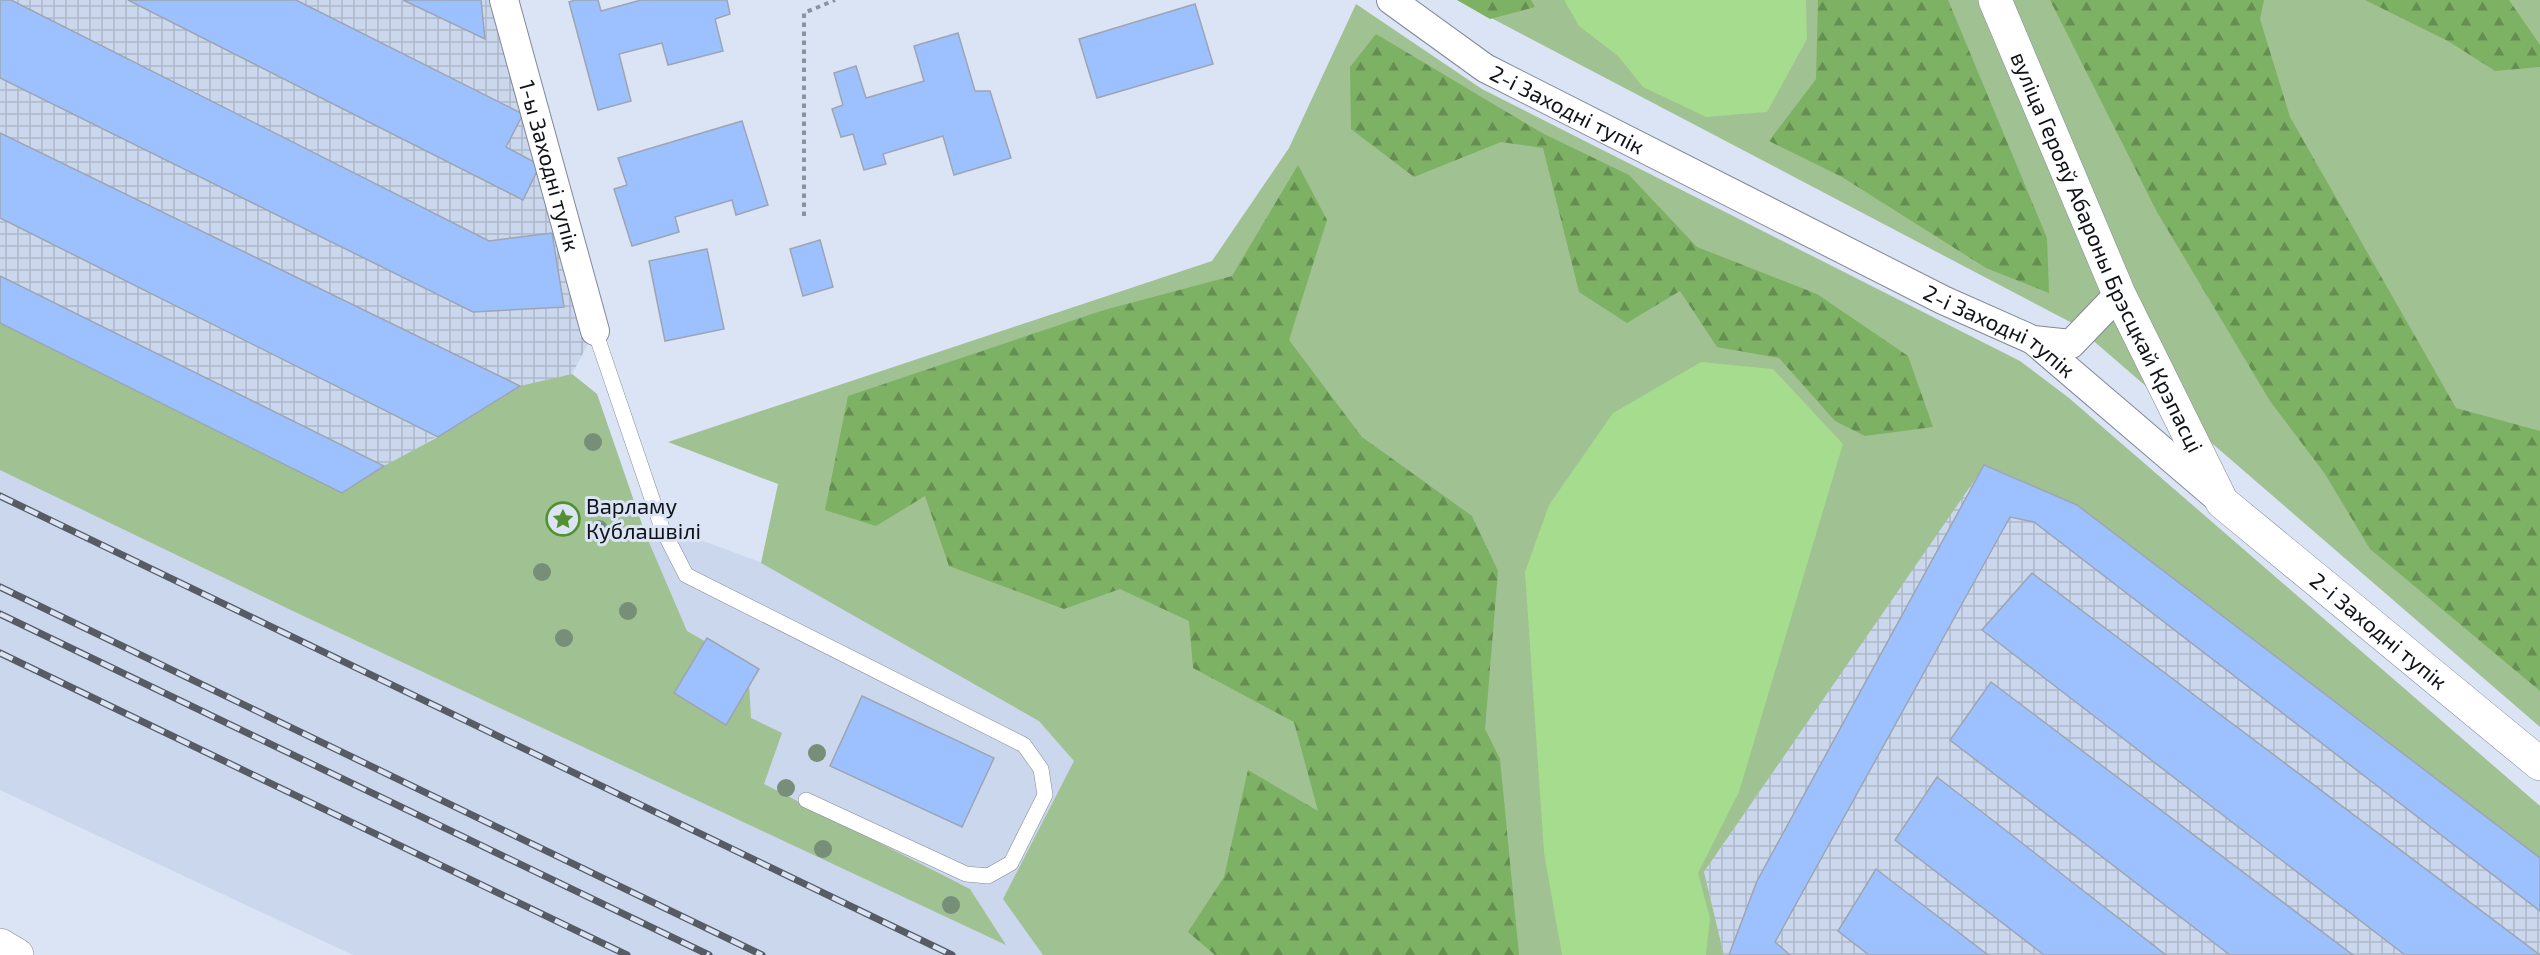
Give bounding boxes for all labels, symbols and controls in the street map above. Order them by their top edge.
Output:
street label: вуліца Герояў Абароны Брэсцкай Крэпасці [2006,48,2209,456]
street label: 2-і Заходні тупік [1486,59,1649,159]
street label: 1-ы Заходні тупік [515,77,586,254]
street label: 2-і Заходні тупік [1920,278,2081,382]
place label: Варламу Кублашвілі [586,492,701,544]
place icon: Варламу Кублашвілі [545,501,581,537]
street label: 2-і Заходні тупік [2306,566,2453,694]

